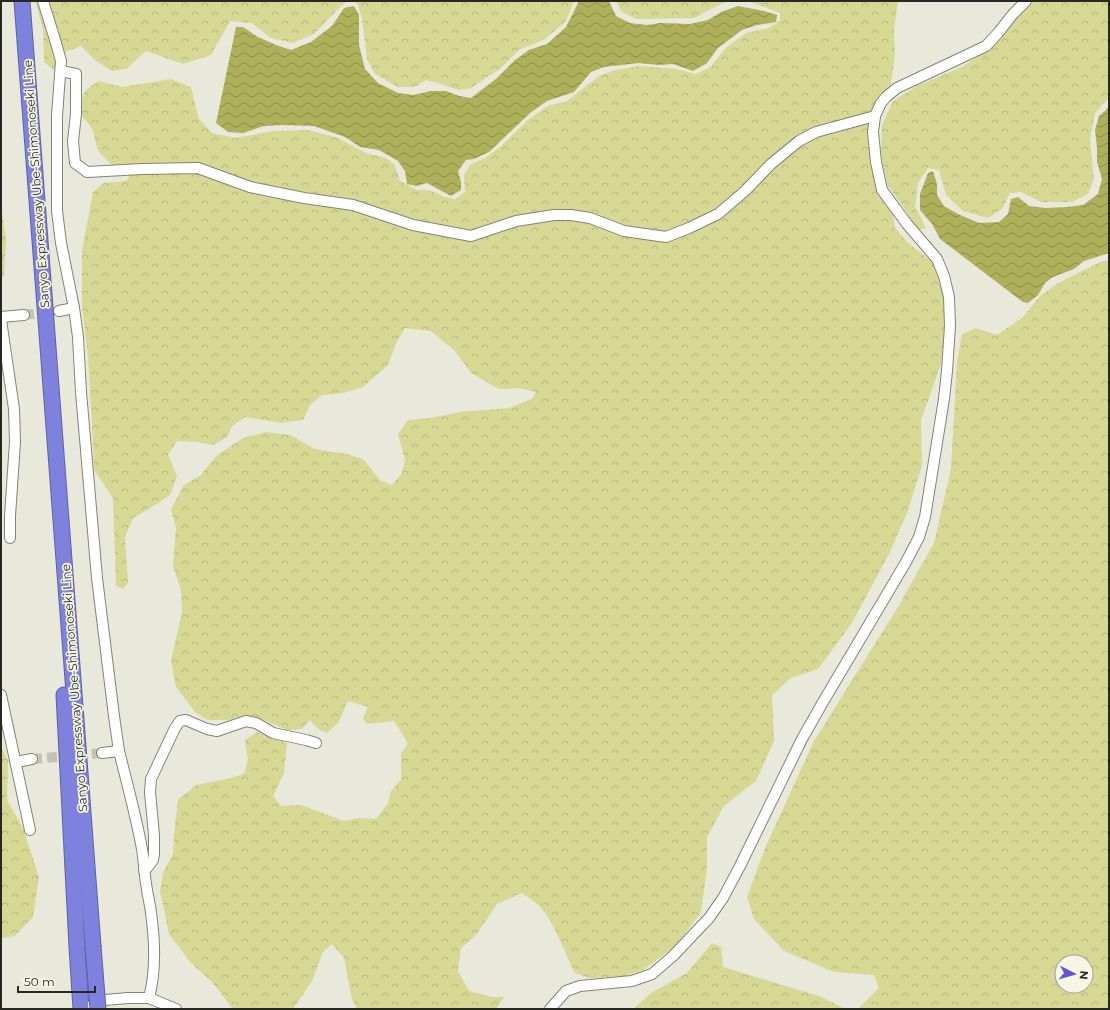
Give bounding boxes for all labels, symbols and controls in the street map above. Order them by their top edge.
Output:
street label: Sanyo Expressway Ube-Shimonoseki Line [20,60,52,308]
street label: Sanyo Expressway Ube-Shimonoseki Line [58,564,90,812]
north arrow [1054,954,1094,994]
scale bar [18,968,95,994]
text: N [1077,970,1091,980]
text: 50 m [24,974,55,989]

